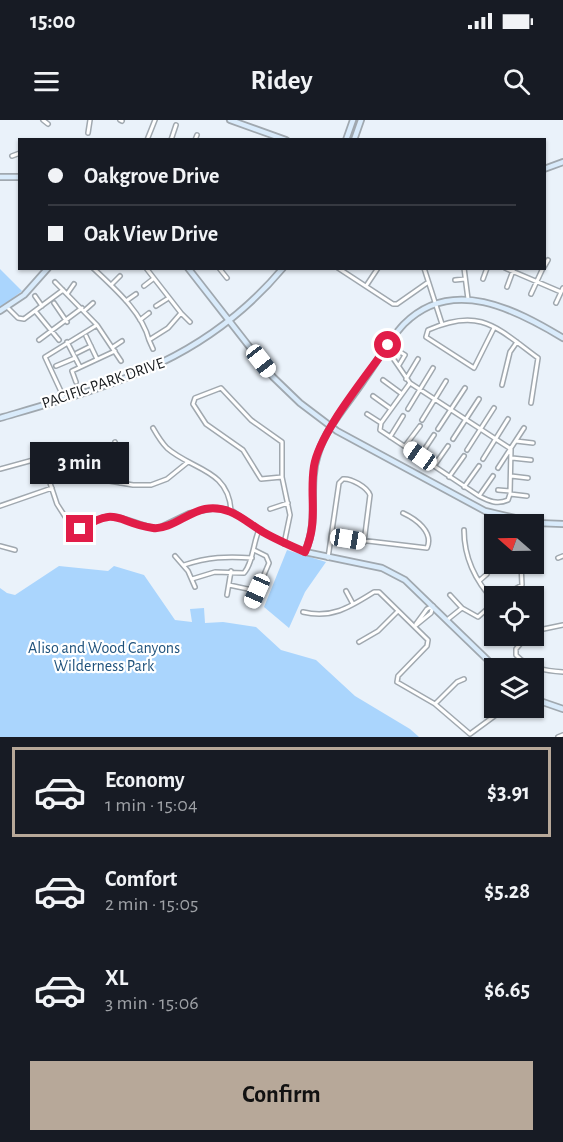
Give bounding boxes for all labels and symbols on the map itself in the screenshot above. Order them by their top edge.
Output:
route start [374,331,401,358]
car [243,341,279,381]
street label: PACIFIC PARK DRIVE [40,354,166,411]
car [400,438,440,474]
callout: 3 min [31,442,130,484]
north arrow [484,514,544,574]
route end [66,515,93,542]
car [329,527,367,551]
car [241,571,273,611]
park label: Aliso and Wood Canyons Wilderness Park [28,640,180,674]

